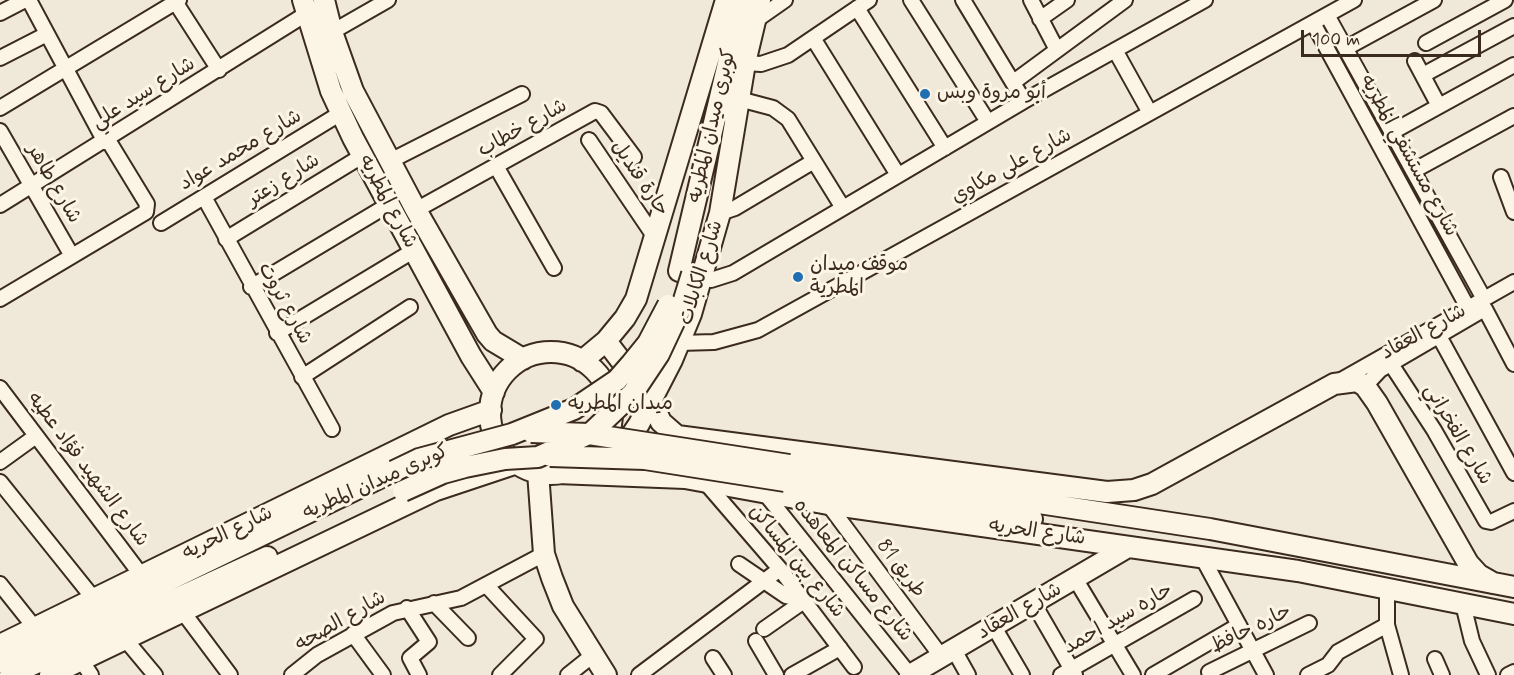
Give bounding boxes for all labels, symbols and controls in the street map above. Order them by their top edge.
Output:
scale bar [1304,18,1484,56]
text: 100 m [1312,28,1360,52]
street label: كوبرى ميدان المطريه [684,47,742,205]
street label: شارع سيد علي [88,53,200,135]
street label: شارع مستشفي المطريه [1354,71,1462,241]
place label: أبو مروة وبس [937,82,1046,106]
marker: أبو مروة وبس [918,87,932,101]
street label: شارع خطاب [474,95,572,163]
street label: شارع محمد عواد [175,105,307,197]
street label: شارع على مكاوي [948,124,1076,210]
street label: حارة قنديل [605,136,673,222]
street label: شارع طاهر [21,140,85,228]
street label: شارع زعتر [243,149,325,213]
street label: شارع المطريه [352,151,422,253]
street label: شارع الكابلات [675,218,729,328]
place label: موقف ميدان المطرية [810,254,908,301]
street label: شارع ثروت [252,259,316,349]
marker: موقف ميدان المطرية [791,270,805,284]
street label: شارع العقاد [1377,300,1471,366]
street label: شارع الفخراني [1417,380,1497,490]
street label: شارع الشهيد فؤاد عطيه [21,388,153,552]
place label: ميدان المطريه [568,393,673,417]
marker: ميدان المطريه [549,398,563,412]
street label: كوبرى ميدان المطريه [299,440,453,526]
street label: شارع مساكن المعاهده [787,495,917,647]
street label: شارع بين المساكن [743,501,849,623]
street label: شارع الحريه [179,502,277,566]
street label: شارع الحريه [987,514,1087,552]
street label: طريق 81 [870,535,930,603]
street label: شارع العقاد [973,578,1067,646]
street label: حاره سيد احمد [1059,579,1177,661]
street label: شارع الصحه [291,586,391,658]
street label: حاره حافظ [1207,600,1295,660]

